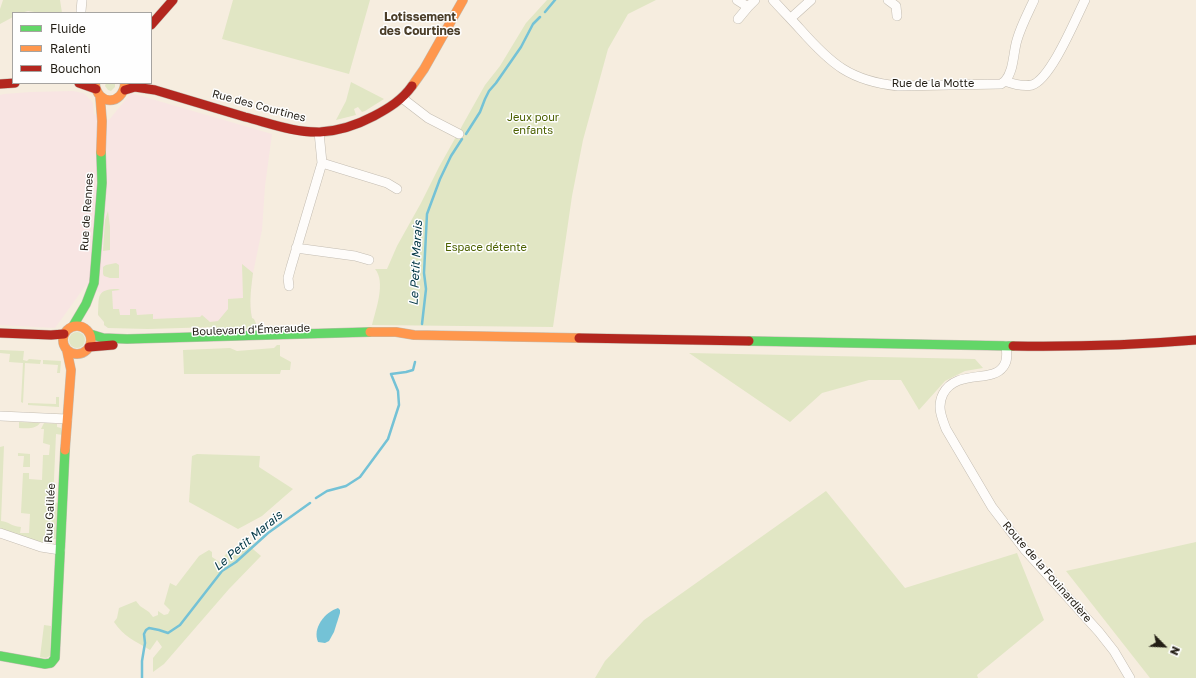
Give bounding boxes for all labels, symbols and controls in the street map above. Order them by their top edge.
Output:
district label: Lotissement des Courtines [379,10,461,38]
legend [12,12,152,84]
text: Fluide [50,21,86,36]
text: Ralenti [50,41,91,56]
text: Bouchon [50,61,101,76]
street label: Rue de la Motte [892,77,974,91]
street label: Rue des Courtines [211,87,307,125]
park label: Jeux pour enfants [507,111,559,137]
street label: Rue de Rennes [78,172,96,252]
water label: Le Petit Marais [407,220,425,306]
park label: Espace détente [445,241,527,255]
street label: Boulevard d'Émeraude [192,321,310,339]
street label: Rue Galilée [42,483,58,543]
water label: Le Petit Marais [211,508,285,574]
street label: Route de la Fouinardière [1000,519,1094,625]
north arrow [1144,626,1184,666]
text: N [1168,645,1183,658]

